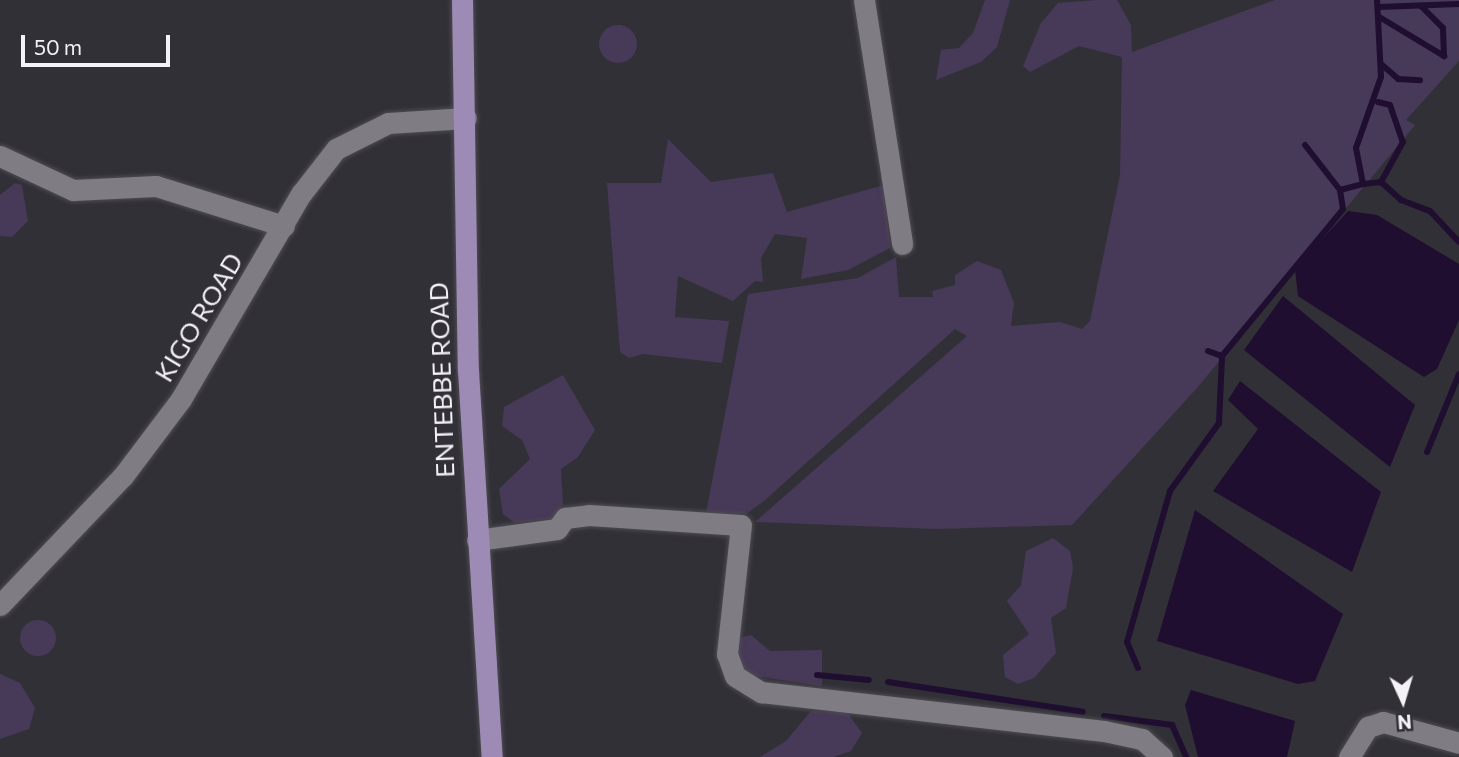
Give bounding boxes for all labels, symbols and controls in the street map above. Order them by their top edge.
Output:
scale bar [24,21,173,65]
text: 50 m [34,34,82,59]
street label: KIGO ROAD [147,247,249,387]
street label: ENTEBBE ROAD [422,282,460,478]
north arrow [1368,666,1438,736]
text: N [1397,710,1412,734]

